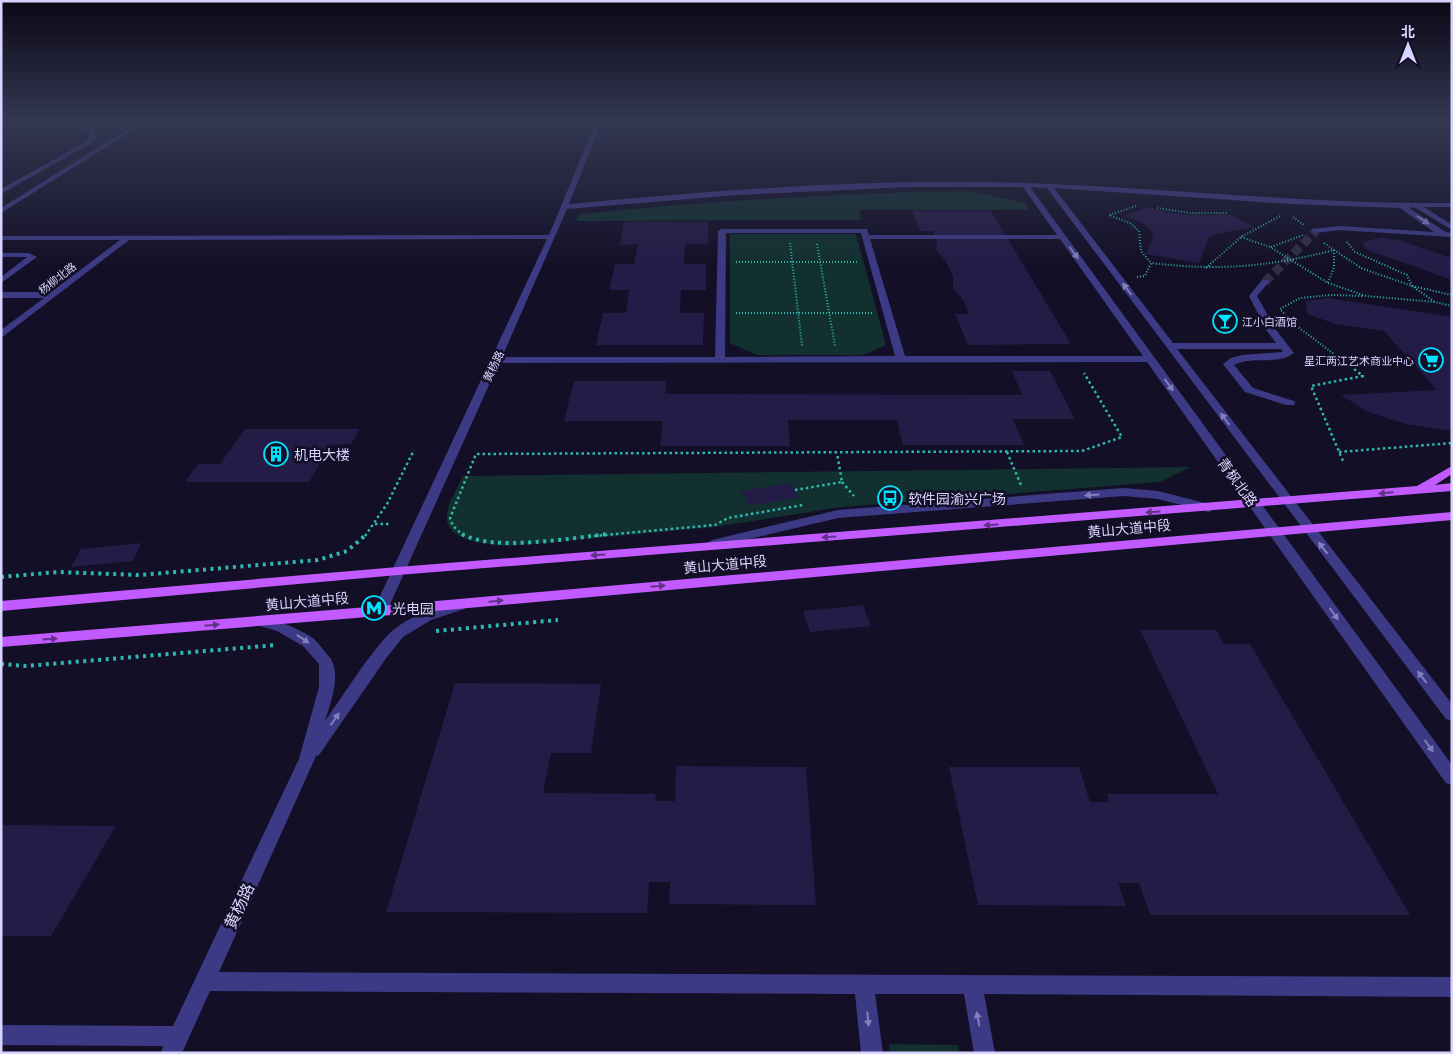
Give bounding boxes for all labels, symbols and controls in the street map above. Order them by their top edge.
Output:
north arrow [1383,20,1433,70]
text: 北 [1401,22,1415,41]
one-way arrow [1416,215,1430,225]
one-way arrow [1069,246,1079,260]
street label: 杨柳北路 [35,259,79,297]
one-way arrow [1121,283,1132,296]
bar icon: 江小白酒馆 [1212,308,1238,334]
place label: 江小白酒馆 [1242,314,1297,329]
supermarket icon: 星汇两江艺术商业中心 [1418,347,1444,373]
street label: 黄杨路 [479,348,507,384]
place label: 星汇两江艺术商业中心 [1304,353,1414,368]
one-way arrow [1164,378,1174,392]
one-way arrow [1219,412,1230,425]
building icon: 机电大楼 [263,441,289,467]
place label: 机电大楼 [294,445,350,464]
street label: 青枫北路 [1214,454,1262,510]
bus stop icon: 软件园渝兴广场 [877,485,903,511]
place label: 软件园渝兴广场 [908,489,1006,508]
one-way arrow [1377,489,1393,497]
one-way arrow [1083,491,1099,499]
one-way arrow [1145,508,1161,516]
street label: 黄山大道中段 [1086,515,1172,541]
one-way arrow [983,521,999,529]
one-way arrow [821,534,837,542]
one-way arrow [1317,542,1328,555]
street label: 黄山大道中段 [682,551,768,577]
one-way arrow [589,552,605,560]
one-way arrow [650,582,666,590]
street label: 黄山大道中段 [264,588,350,614]
metro station icon: 光电园 [361,595,387,621]
one-way arrow [488,597,504,605]
place label: 光电园 [392,599,434,618]
one-way arrow [1329,607,1339,621]
one-way arrow [204,621,220,629]
one-way arrow [42,634,58,642]
one-way arrow [296,634,309,644]
one-way arrow [1417,670,1427,684]
one-way arrow [330,712,340,726]
one-way arrow [1424,739,1434,753]
street label: 黄杨路 [219,880,259,932]
one-way arrow [864,1011,872,1027]
one-way arrow [974,1011,982,1027]

